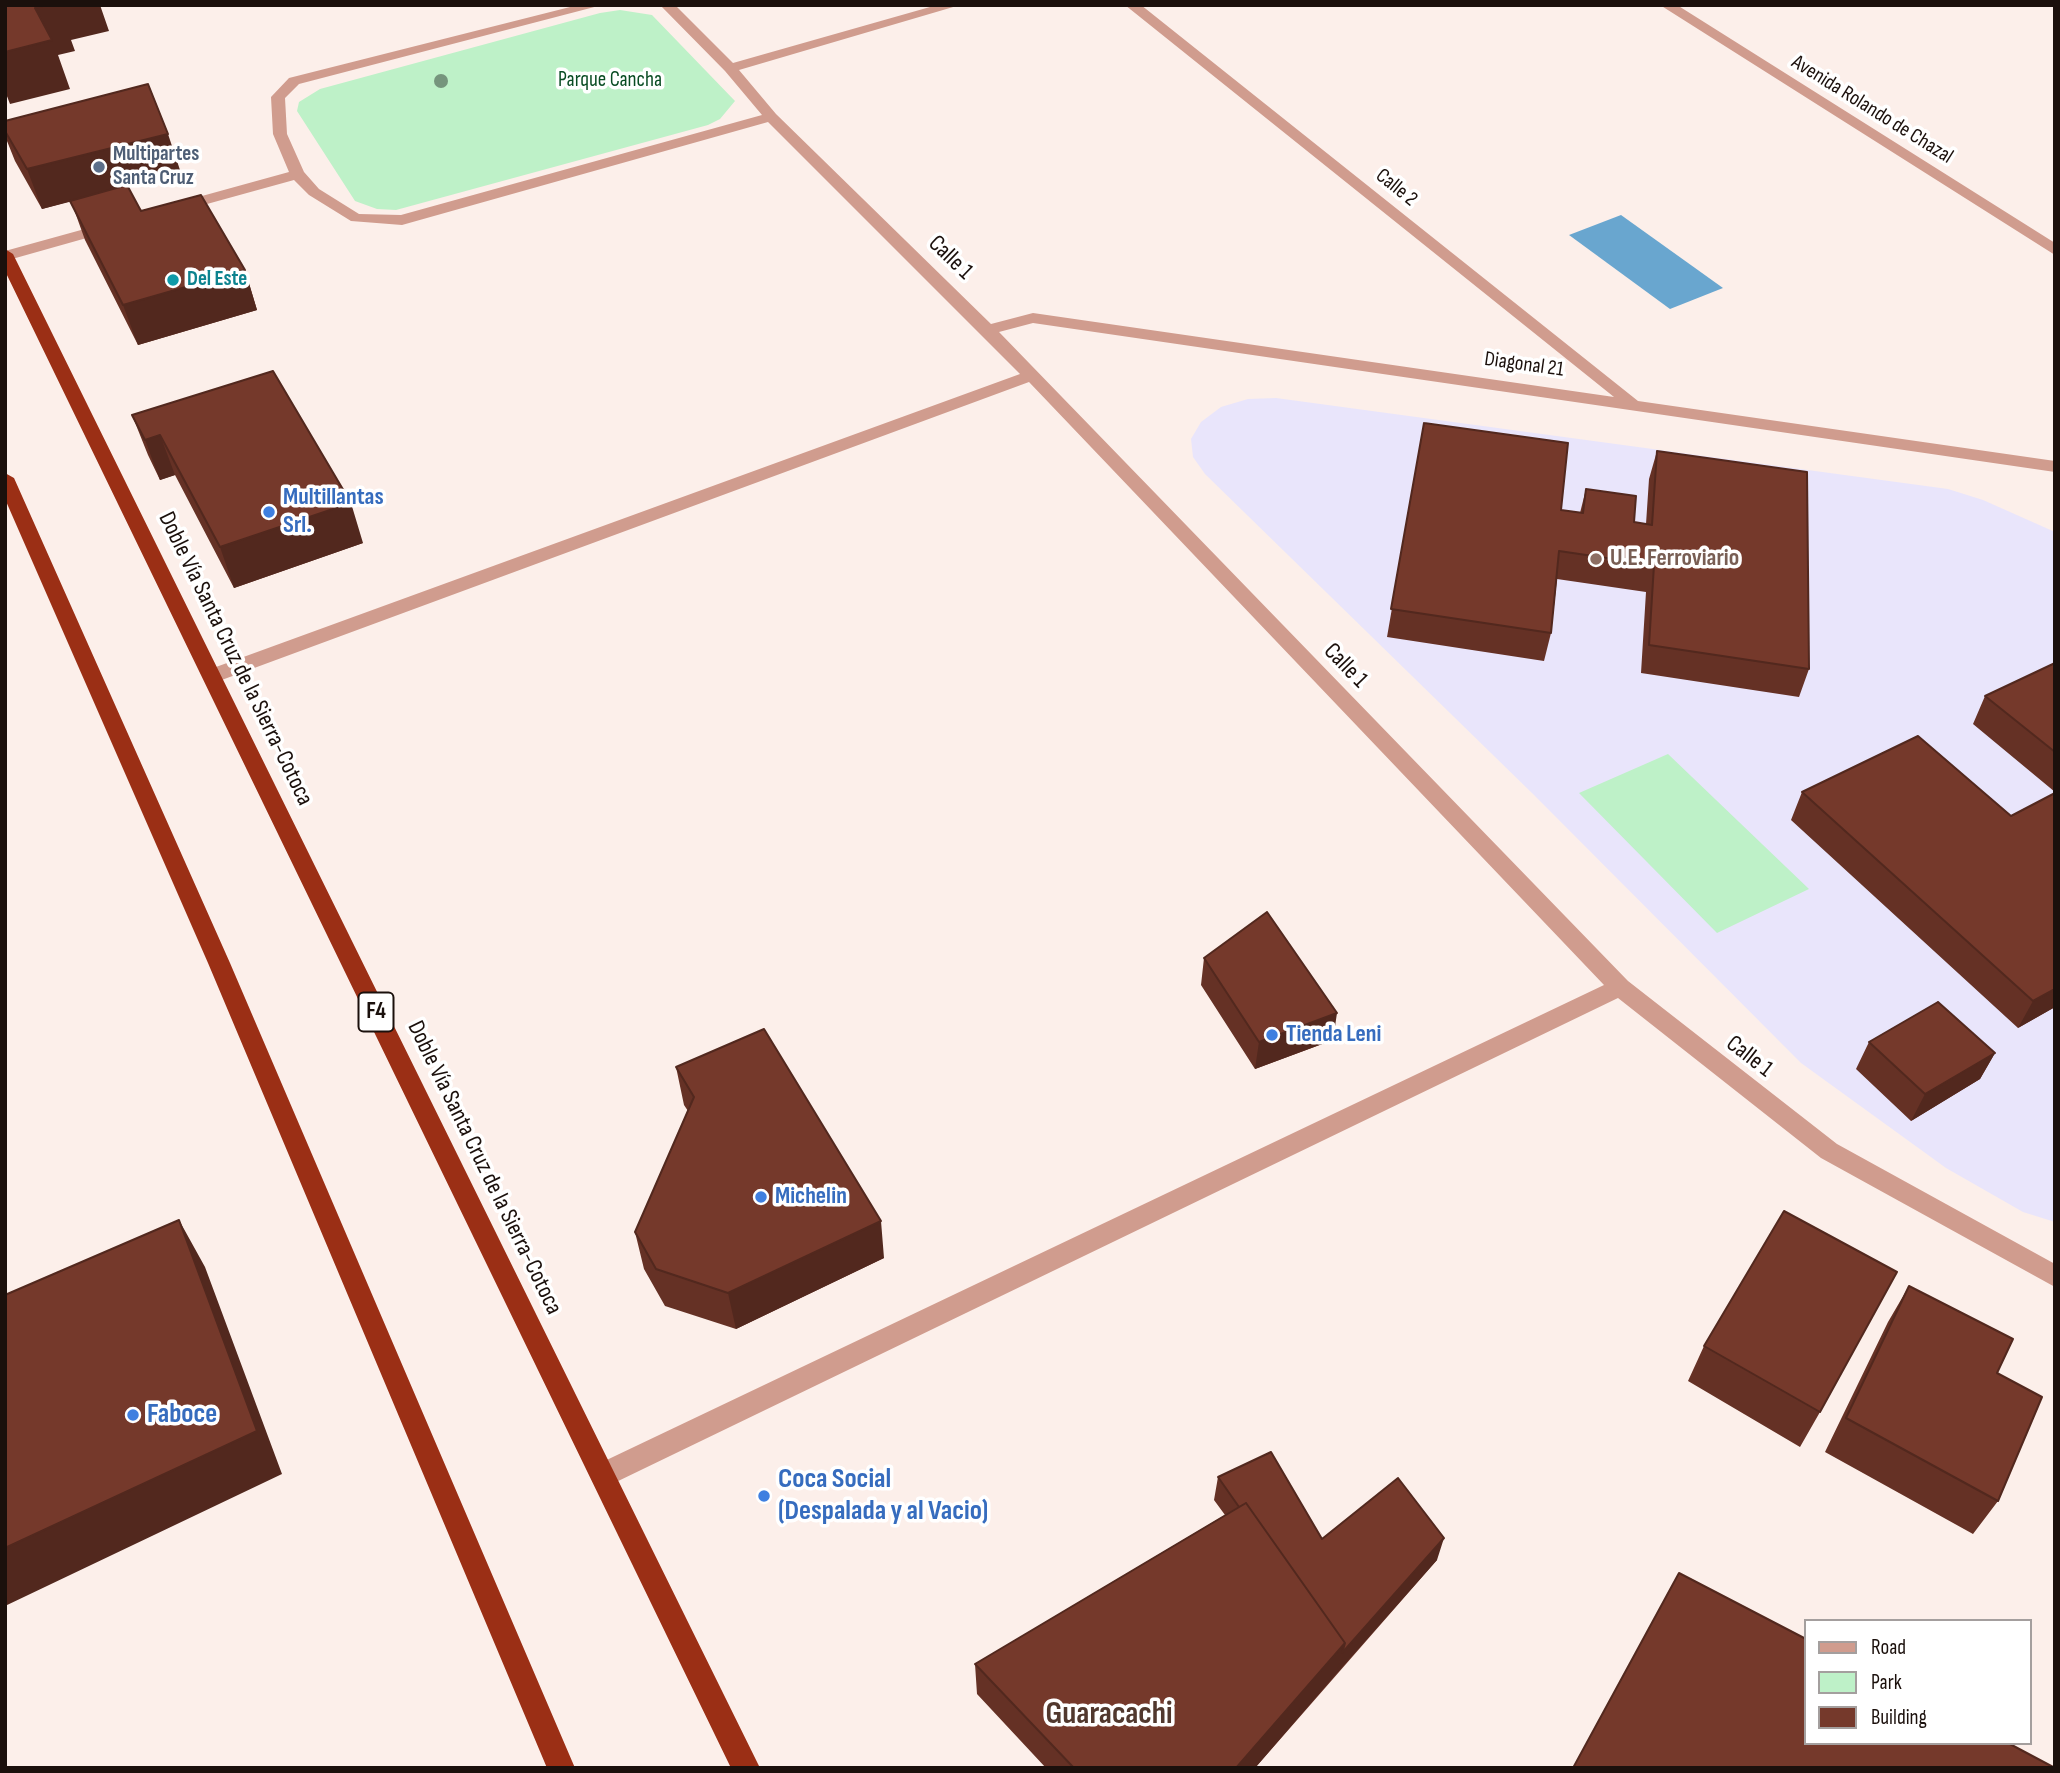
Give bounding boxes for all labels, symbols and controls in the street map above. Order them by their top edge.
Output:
street label: Avenida Rolando de Chazal [1787,50,1957,170]
park label: Parque Cancha [558,68,662,94]
place label: Multipartes Santa Cruz [113,142,199,192]
marker: Multipartes Santa Cruz [91,159,107,175]
street label: Calle 2 [1370,164,1422,212]
street label: Calle 1 [922,230,978,286]
place label: Del Este [187,267,247,293]
marker: Del Este [165,272,181,288]
street label: Diagonal 21 [1483,347,1565,383]
place label: Multillantas Srl. [283,484,384,540]
marker: Multillantas Srl. [261,504,277,520]
street label: Doble Vía Santa Cruz de la Sierra-Cotoca [151,508,319,810]
place label: U.E. Ferroviario [1610,545,1739,573]
marker: U.E. Ferroviario [1588,551,1604,567]
street label: Calle 1 [1317,638,1373,694]
road number: F4 [358,993,394,1032]
street label: Doble Vía Santa Cruz de la Sierra-Cotoca [400,1017,568,1319]
place label: Tienda Leni [1286,1021,1381,1049]
marker: Tienda Leni [1264,1027,1280,1043]
street label: Calle 1 [1720,1030,1778,1084]
place label: Michelin [775,1183,847,1211]
marker: Michelin [753,1189,769,1205]
place label: Faboce [147,1398,217,1432]
marker: Faboce [125,1407,141,1423]
place label: Coca Social (Despalada y al Vacio) [778,1463,988,1529]
marker: Coca Social (Despalada y al Vacio) [756,1488,772,1504]
legend [1804,1619,2032,1745]
text: Road [1871,1635,1906,1660]
text: Park [1871,1670,1902,1695]
district label: Guaracachi [1046,1696,1172,1734]
text: Building [1871,1705,1927,1730]

